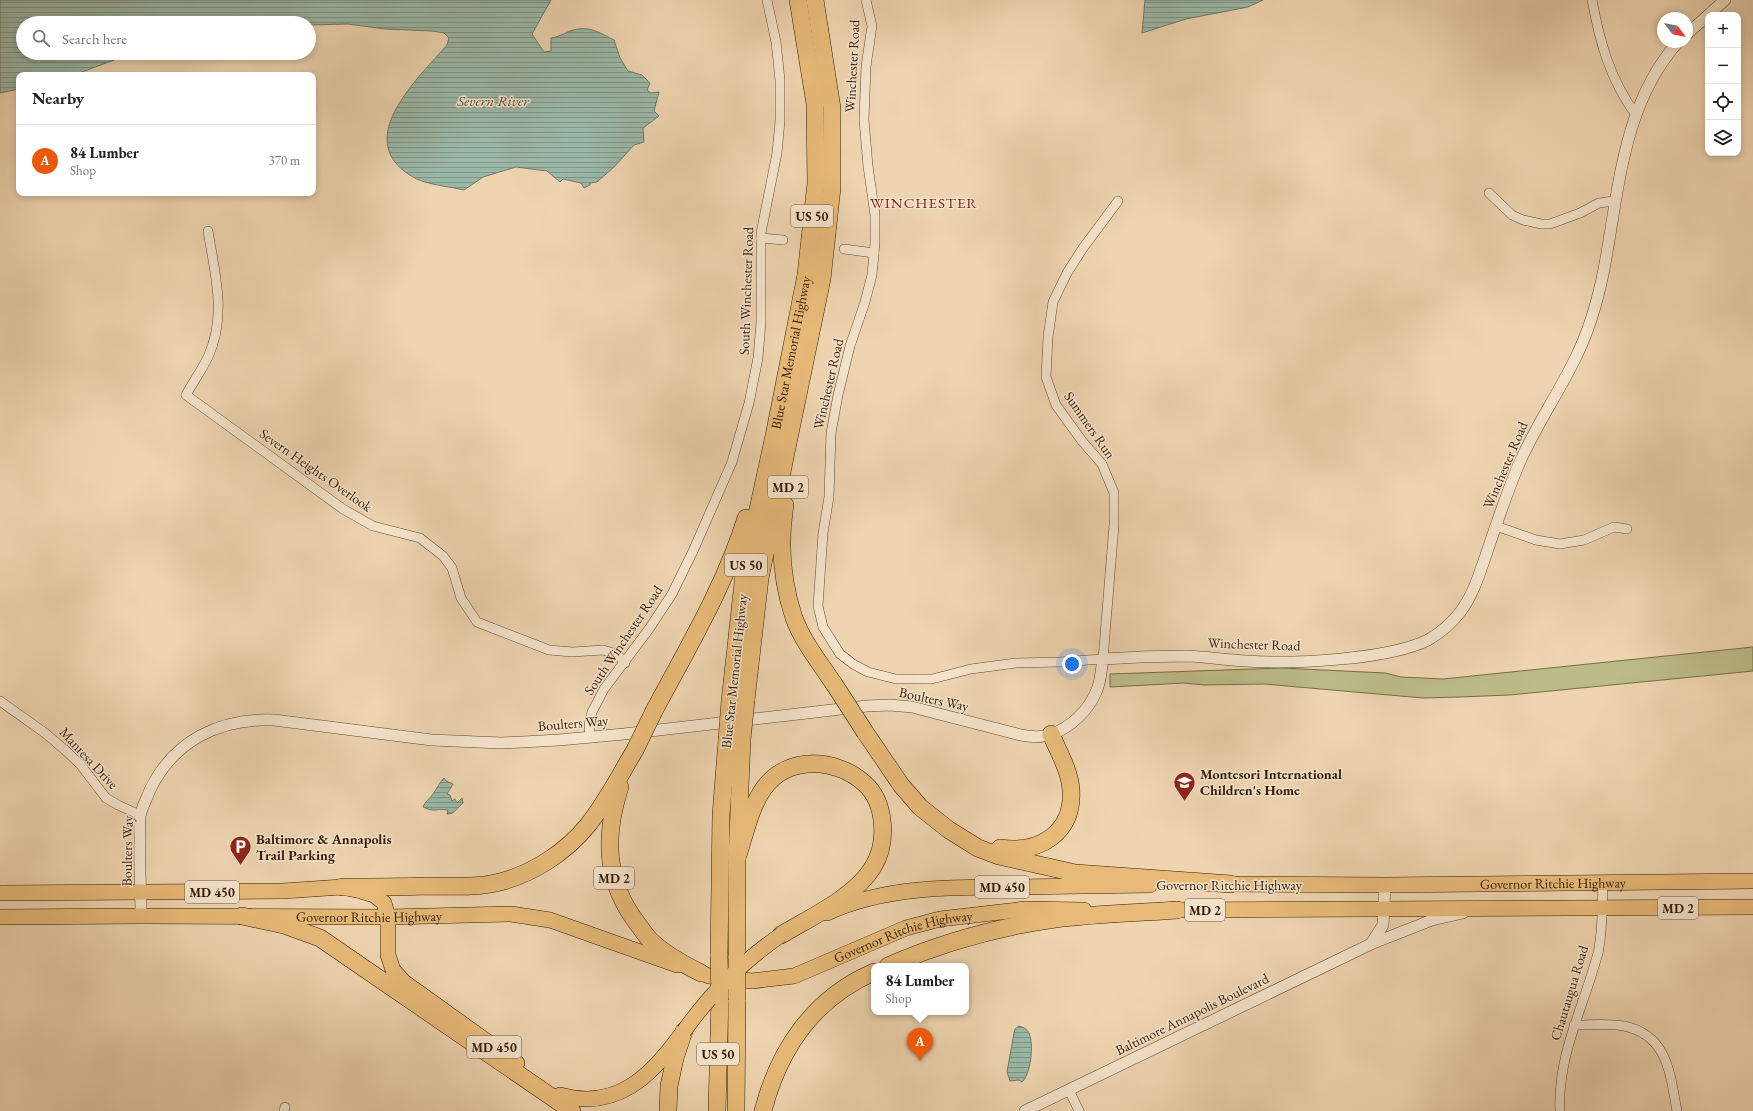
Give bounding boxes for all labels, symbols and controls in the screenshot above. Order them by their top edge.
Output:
north arrow [1657,12,1693,48]
map controls [1705,12,1741,156]
button: + [1705,12,1741,48]
search box [16,16,316,60]
street label: Winchester Road [841,18,863,113]
icon: search [30,27,52,49]
text: Search here [62,29,127,48]
button: − [1705,48,1741,84]
button: locate [1705,84,1741,120]
text: Nearby [32,87,84,109]
water label: Severn River [456,91,530,110]
button: layers [1705,120,1741,156]
text: 84 Lumber [70,143,139,162]
text: A [40,152,50,169]
text: 370 m [269,152,300,169]
text: Shop [70,162,96,179]
district label: WINCHESTER [870,193,978,212]
road number: US 50 [791,205,833,227]
street label: South Winchester Road [735,226,757,355]
street label: Blue Star Memorial Highway [767,274,815,431]
street label: Winchester Road [809,336,847,431]
street label: Summers Run [1060,388,1120,463]
street label: Winchester Road [1479,418,1532,511]
street label: Severn Heights Overlook [256,424,376,516]
road number: MD 2 [768,476,808,498]
road number: US 50 [725,554,767,576]
street label: South Winchester Road [580,581,667,698]
street label: Blue Star Memorial Highway [717,592,751,749]
street label: Winchester Road [1207,633,1302,655]
your location [1062,654,1082,674]
street label: Boulters Way [898,683,971,715]
street label: Boulters Way [537,711,610,735]
street label: Manresa Drive [56,723,123,793]
place label: Montesori International Children's Home [1200,765,1342,799]
school or university icon: Montesori International Children's Home [1172,769,1198,802]
street label: Boulters Way [117,815,137,887]
place label: Baltimore & Annapolis Trail Parking [256,830,391,864]
parking icon: Baltimore & Annapolis Trail Parking [227,834,253,867]
road number: MD 2 [594,867,634,889]
street label: Governor Ritchie Highway [1480,873,1627,893]
road number: MD 450 [975,876,1029,898]
street label: Governor Ritchie Highway [1156,876,1303,894]
road number: MD 450 [185,881,239,903]
road number: MD 2 [1658,897,1698,919]
road number: MD 2 [1185,899,1225,921]
street label: Governor Ritchie Highway [831,906,974,967]
street label: Governor Ritchie Highway [296,907,443,926]
street label: Chautaugua Road [1546,942,1592,1043]
popup [871,963,969,1015]
street label: Baltimore Annapolis Boulevard [1112,969,1272,1059]
text: 84 Lumber [886,971,955,990]
text: Shop [886,990,911,1007]
pin: A [907,1028,933,1061]
road number: MD 450 [467,1036,521,1058]
road number: US 50 [697,1043,739,1065]

